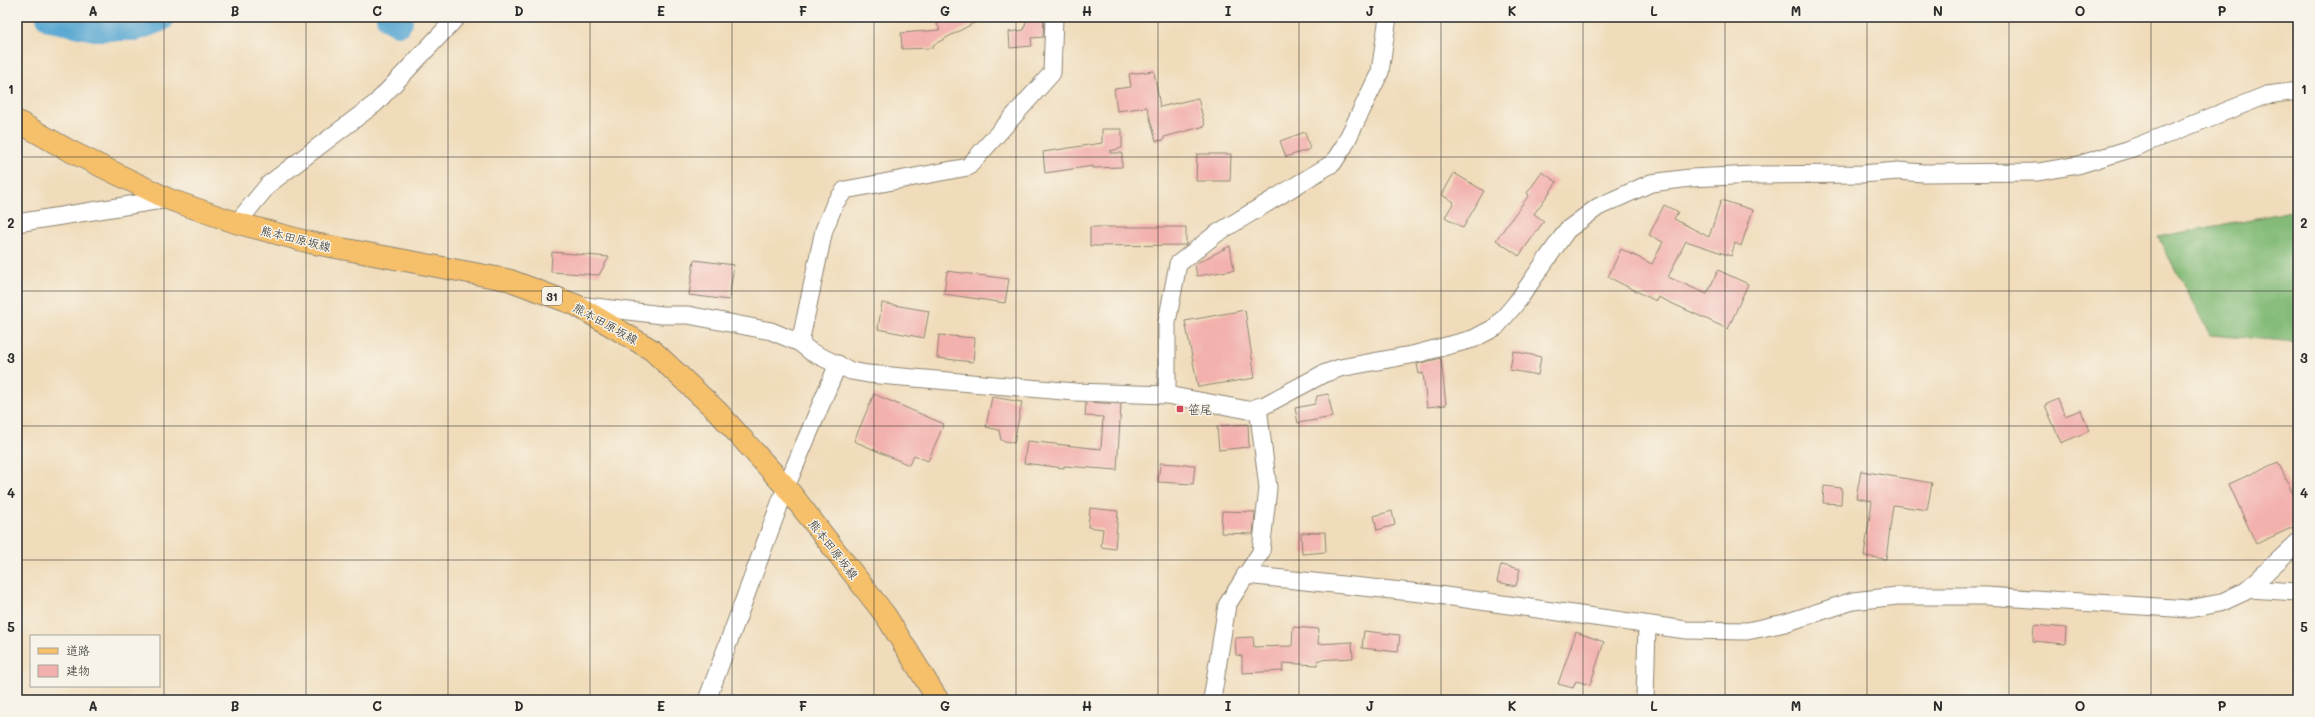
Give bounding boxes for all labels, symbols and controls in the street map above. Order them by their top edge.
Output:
text: A [88,2,98,19]
text: B [231,2,240,19]
text: C [372,2,382,19]
text: D [514,2,524,19]
text: E [657,2,665,19]
text: F [799,2,807,19]
text: G [940,2,950,19]
text: H [1082,2,1092,19]
text: I [1225,2,1232,19]
text: J [1366,2,1374,19]
text: K [1508,2,1517,19]
text: L [1650,2,1658,19]
text: M [1791,2,1801,19]
text: N [1933,2,1943,19]
text: O [2075,2,2085,19]
text: P [2218,2,2227,19]
text: 1 [8,80,14,97]
text: 1 [2301,80,2307,97]
text: 2 [7,214,15,231]
text: 2 [2300,214,2308,231]
street label: 熊本田原坂線 [259,222,333,254]
road number: 31 [542,287,562,305]
street label: 熊本田原坂線 [571,299,641,347]
text: 3 [7,349,15,366]
text: 3 [2300,349,2308,366]
place label: 笹尾 [1188,401,1212,417]
marker: 笹尾 [1175,404,1185,414]
text: 4 [7,484,15,501]
text: 4 [2300,484,2308,501]
street label: 熊本田原坂線 [806,516,862,582]
text: 5 [7,618,15,635]
text: 5 [2300,618,2308,635]
legend [30,635,160,687]
text: 道路 [66,642,90,658]
text: 建物 [66,662,90,678]
text: A [88,697,98,714]
text: B [231,697,240,714]
text: C [372,697,382,714]
text: D [514,697,524,714]
text: E [657,697,665,714]
text: F [799,697,807,714]
text: G [940,697,950,714]
text: H [1082,697,1092,714]
text: I [1225,697,1232,714]
text: J [1366,697,1374,714]
text: K [1508,697,1517,714]
text: L [1650,697,1658,714]
text: M [1791,697,1801,714]
text: N [1933,697,1943,714]
text: O [2075,697,2085,714]
text: P [2218,697,2227,714]

